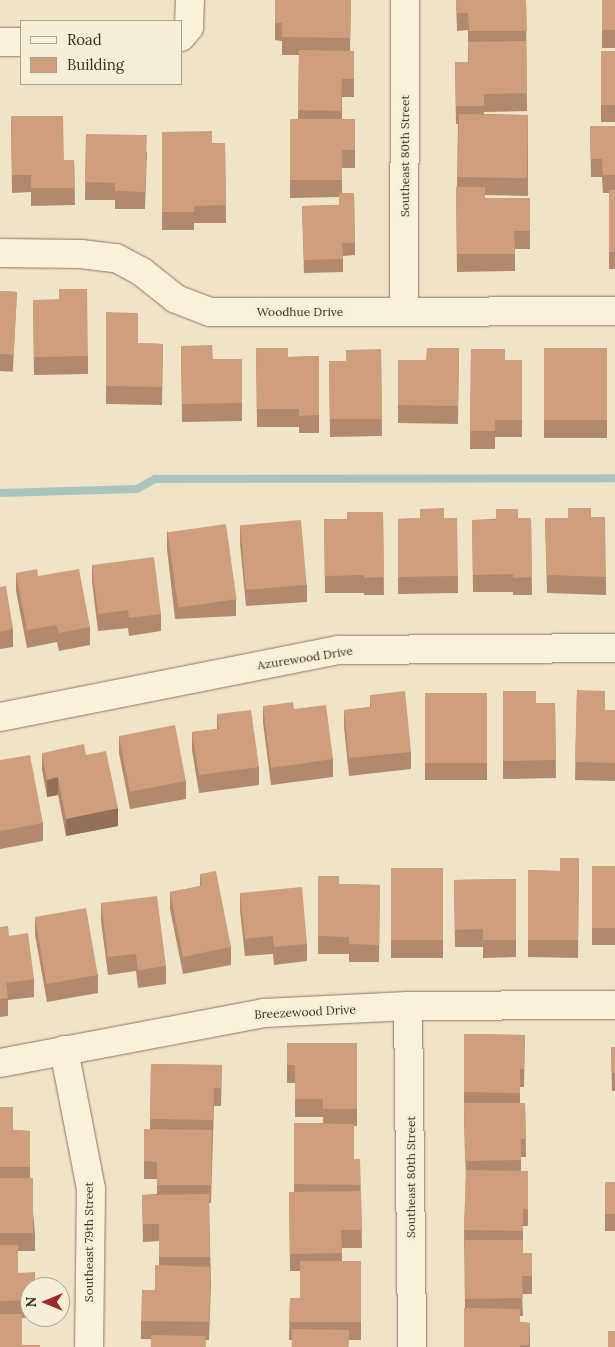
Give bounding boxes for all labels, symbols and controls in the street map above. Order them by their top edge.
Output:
legend [20,20,182,85]
text: Road [67,30,102,49]
text: Building [67,55,124,74]
street label: Southeast 80th Street [398,95,412,217]
street label: Woodhue Drive [257,305,343,319]
street label: Azurewood Drive [256,643,354,673]
street label: Breezewood Drive [254,1002,356,1022]
street label: Southeast 80th Street [404,1116,418,1238]
street label: Southeast 79th Street [82,1182,96,1302]
north arrow [20,1277,70,1327]
text: N [22,1297,40,1307]

